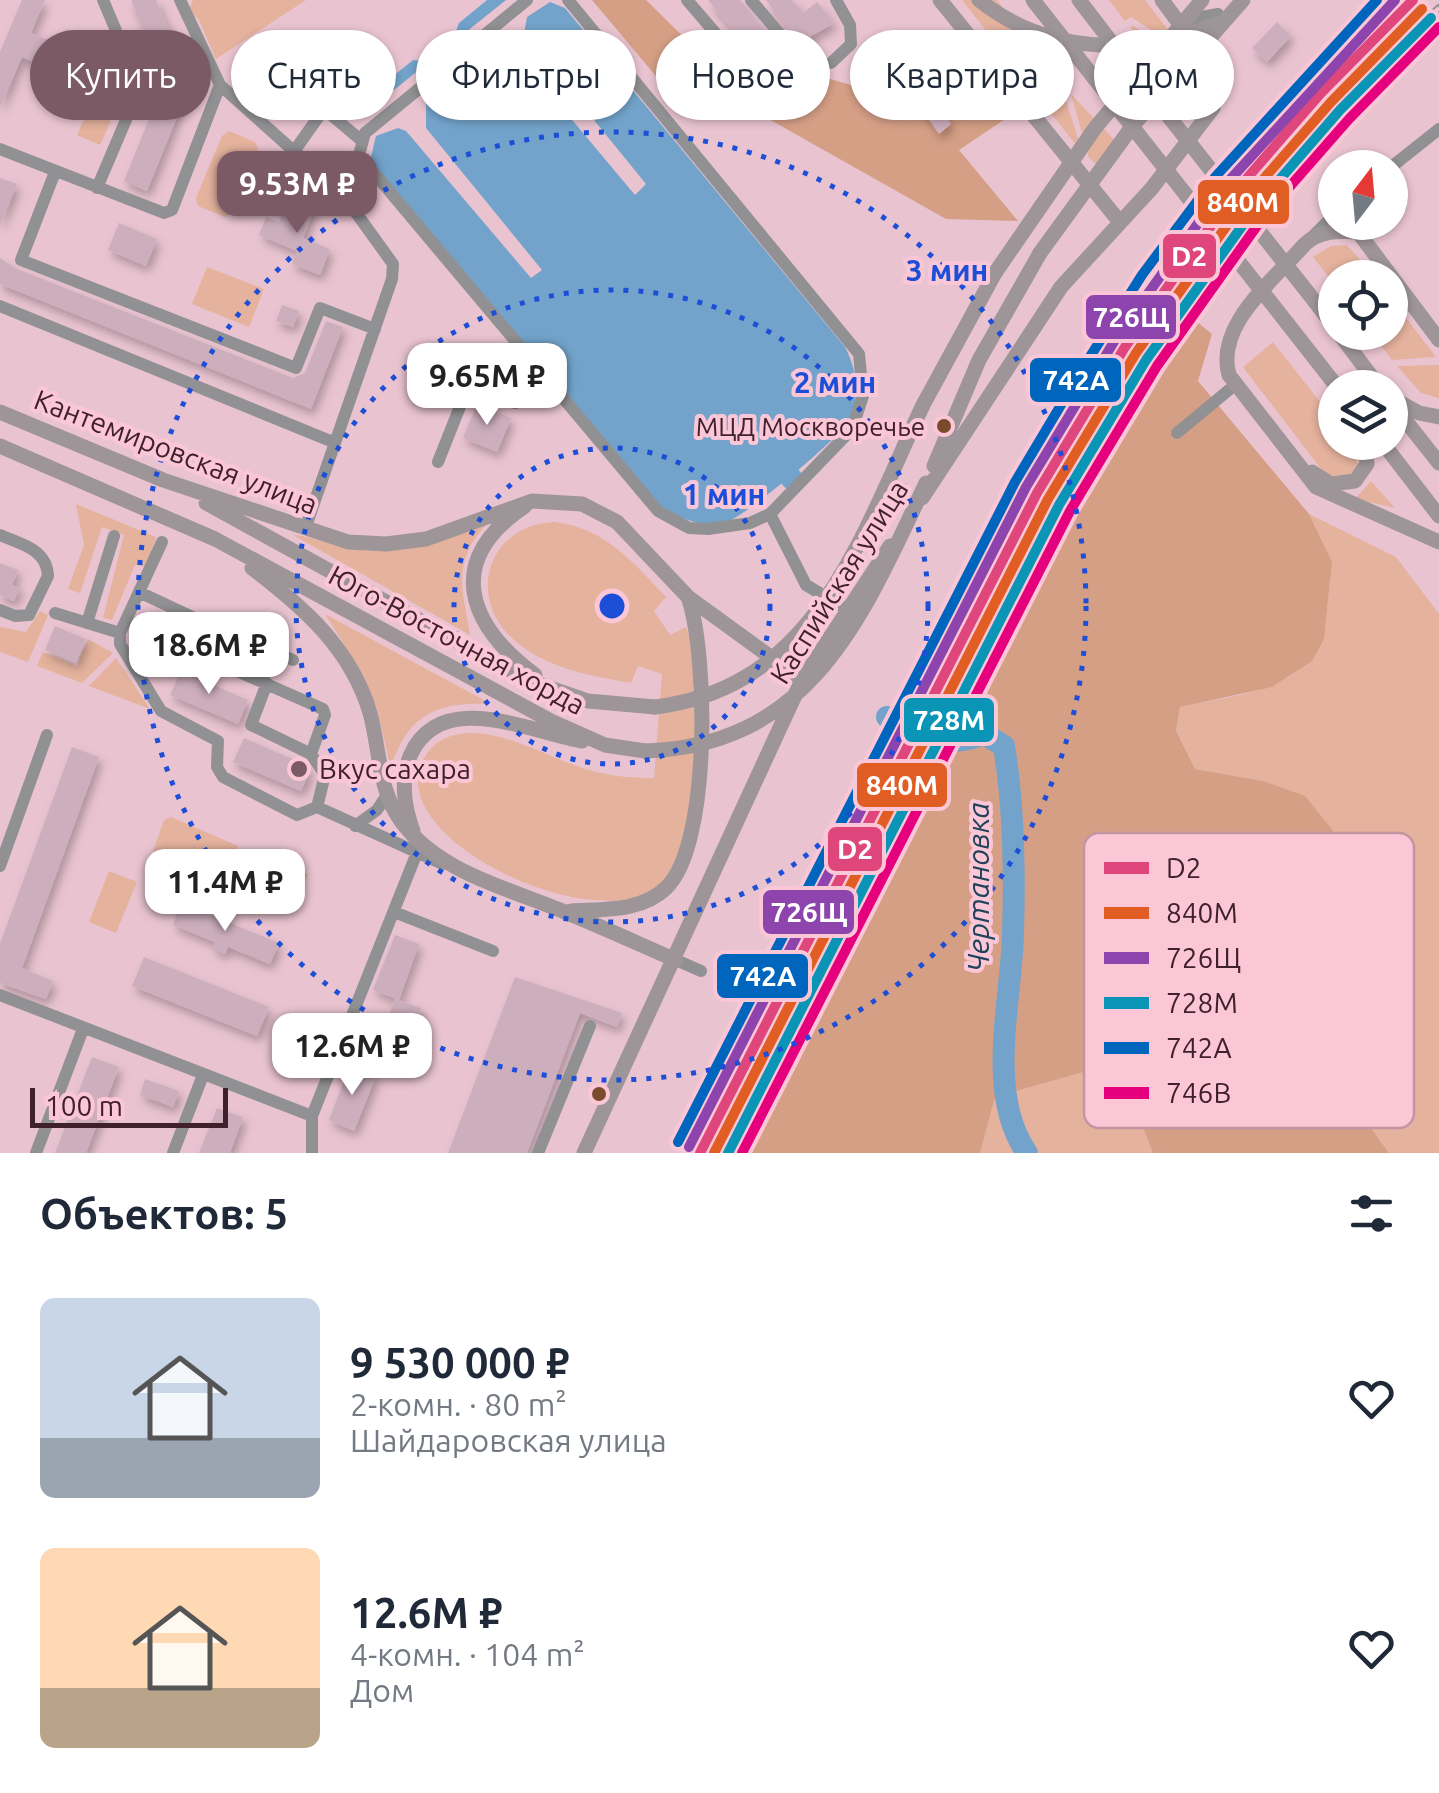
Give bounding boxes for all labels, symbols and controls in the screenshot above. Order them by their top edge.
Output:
chip: Купить [30,30,211,120]
chip: Снять [231,30,396,120]
chip: Фильтры [416,30,636,120]
chip: Новое [656,30,830,120]
chip: Квартира [850,30,1074,120]
chip: Дом [1094,30,1234,120]
north arrow [1318,150,1408,240]
map controls [1318,150,1408,460]
pin: 9.53M ₽ [205,151,389,236]
text: 9.53M ₽ [239,165,355,201]
line badge: 840М [1196,178,1291,226]
text: 840М [1207,186,1279,217]
line badge: D2 [1161,232,1218,280]
text: D2 [1171,240,1207,271]
text: 3 мин [906,253,988,287]
button: locate [1318,260,1408,350]
line badge: 726Щ [1084,293,1178,341]
text: 726Щ [1093,301,1169,332]
pin: 9.65M ₽ [395,343,579,428]
line badge: 742А [1028,356,1123,404]
text: 9.65M ₽ [429,357,545,393]
text: 742А [1042,364,1110,395]
text: 2 мин [794,365,876,399]
button: layers [1318,370,1408,460]
street label: Кантемировская улица [30,383,322,520]
place label: МЦД Москворечье [696,412,925,441]
marker: МЦД Москворечье [934,416,954,436]
street label: Каспийская улица [764,474,914,689]
text: 1 мин [683,477,765,511]
street label: Юго-Восточная хорда [324,559,591,720]
centre of rings [594,588,630,624]
pin: 18.6M ₽ [117,612,301,697]
text: 18.6M ₽ [151,626,267,662]
line badge: 728М [902,696,996,744]
text: 728М [913,704,985,735]
place label: Вкус сахара [319,753,471,784]
marker: Вкус сахара [288,758,310,780]
line badge: 840М [855,761,949,809]
text: 840М [866,769,938,800]
water label: Чертановка [961,802,995,972]
line badge: D2 [826,825,884,873]
text: D2 [837,833,873,864]
legend [1084,833,1414,1128]
pin: 11.4M ₽ [133,849,317,934]
text: D2 [1166,852,1202,883]
text: 11.4M ₽ [167,863,283,899]
line badge: 726Щ [761,888,856,936]
text: 726Щ [771,896,847,927]
text: 840М [1166,897,1238,928]
text: 726Щ [1166,942,1241,973]
line badge: 742А [715,952,810,1000]
text: 742А [729,960,797,991]
text: 728М [1166,987,1238,1018]
pin: 12.6M ₽ [260,1013,444,1098]
text: 12.6M ₽ [294,1027,410,1063]
text: 742А [1166,1032,1232,1063]
text: 746В [1166,1077,1231,1108]
scale bar [30,1083,228,1128]
unlabelled marker [589,1084,609,1104]
text: 100 m [45,1090,123,1121]
icon: filters [1344,1186,1399,1241]
text: Объектов: 5 [40,1190,288,1237]
icon: home [120,1338,240,1458]
text: 9 530 000 ₽ [350,1339,569,1386]
icon: heart [1344,1371,1399,1426]
text: 2-комн. · 80 m² [350,1386,567,1422]
text: Шайдаровская улица [350,1422,667,1458]
icon: home [120,1588,240,1708]
text: 12.6M ₽ [350,1589,502,1636]
icon: heart [1344,1621,1399,1676]
text: 4-комн. · 104 m² [350,1636,585,1672]
text: Дом [350,1672,414,1708]

